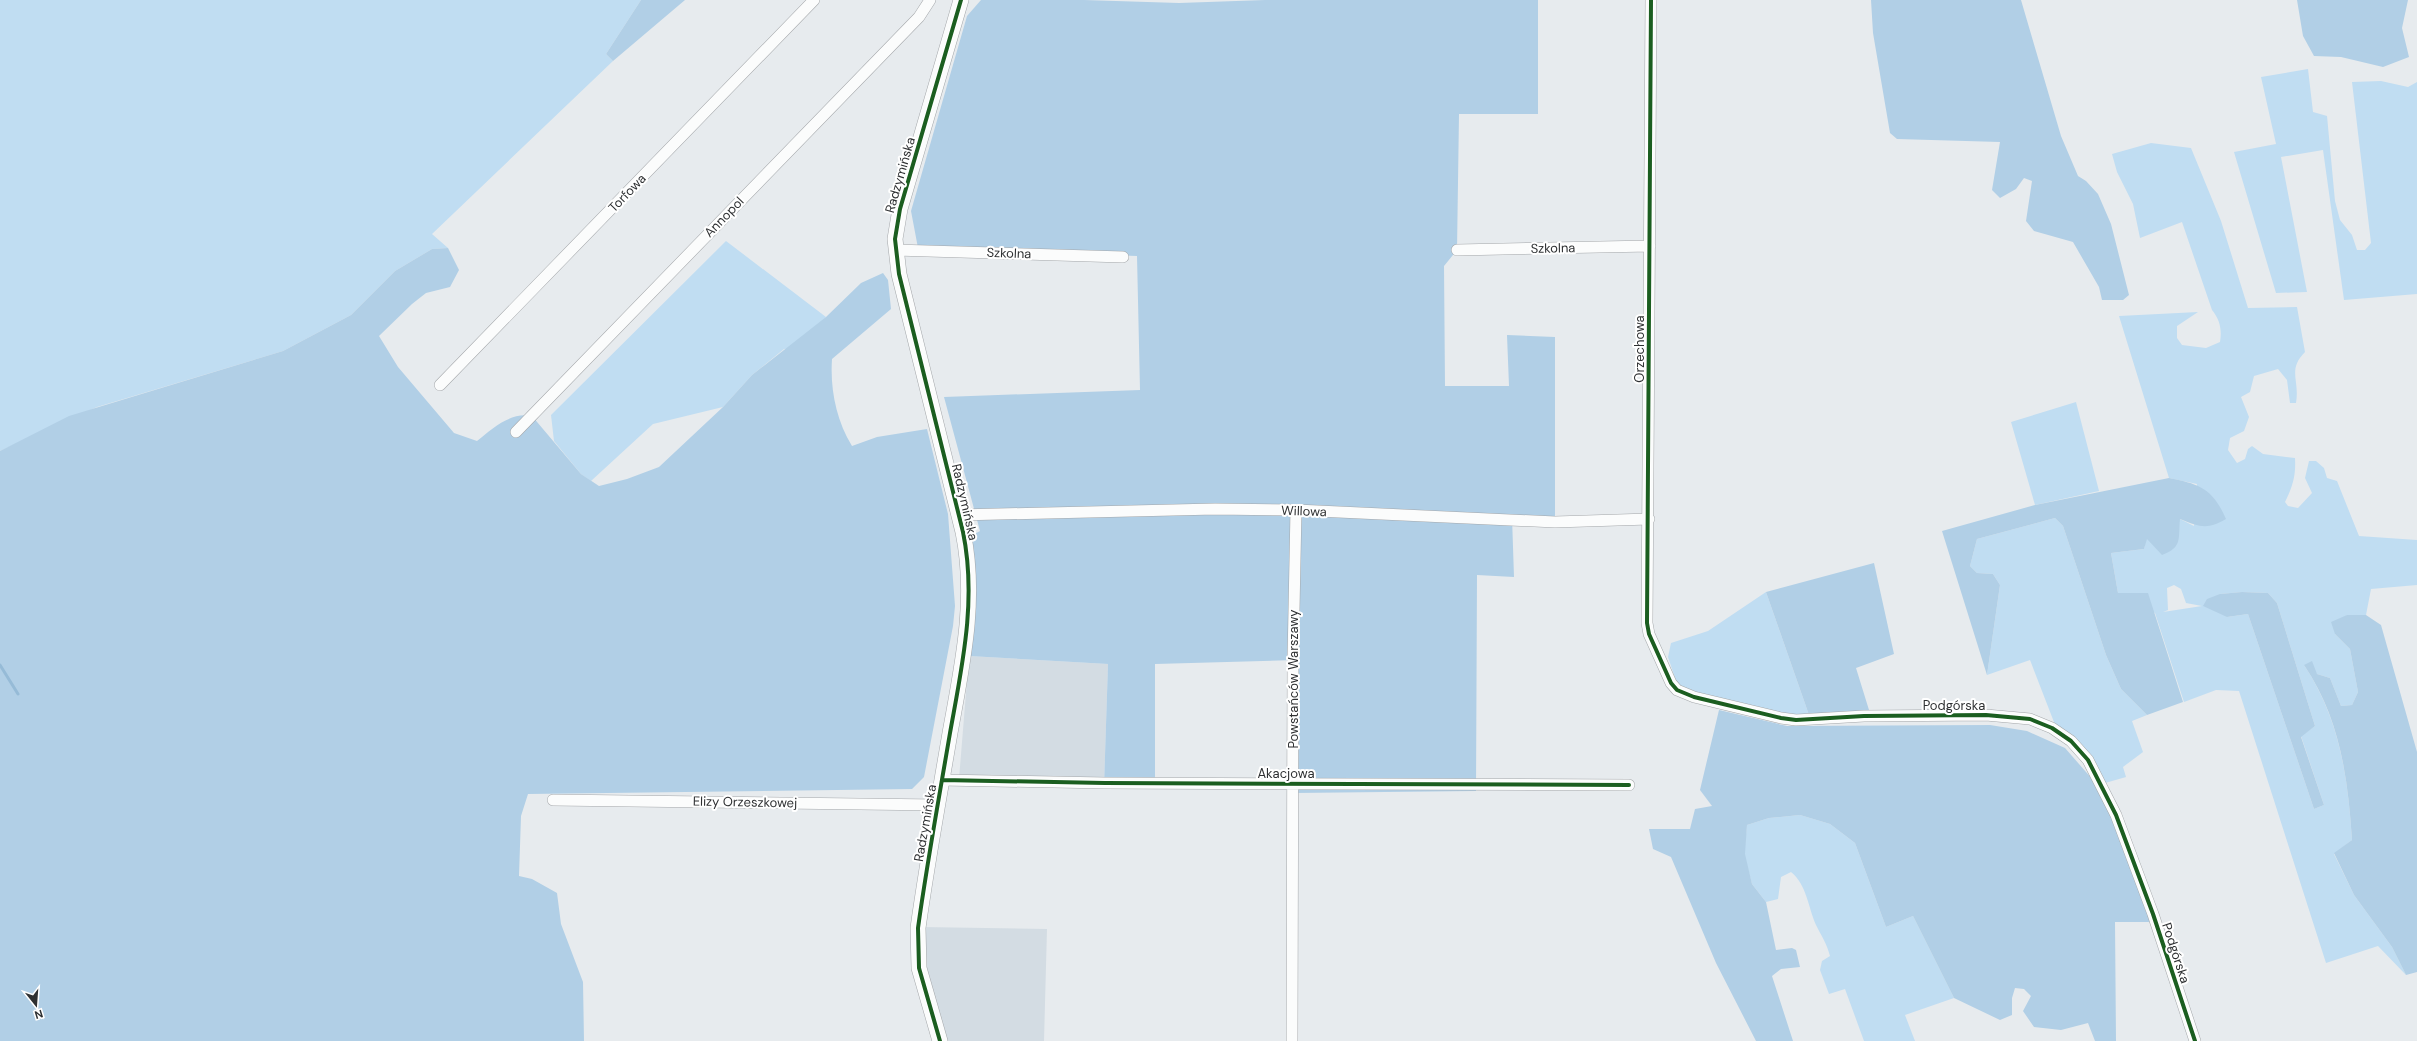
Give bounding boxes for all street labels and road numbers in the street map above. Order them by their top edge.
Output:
street label: Radzymińska [881,135,919,215]
street label: Torfowa [605,170,649,216]
street label: Annopol [701,193,747,241]
street label: Szkolna [1530,239,1576,257]
street label: Szkolna [986,244,1032,262]
street label: Orzechowa [1631,315,1648,383]
street label: Radzymińska [948,462,982,542]
street label: Willowa [1281,502,1327,520]
street label: Powstańców Warszawy [1285,609,1302,749]
street label: Podgórska [1923,697,1985,714]
street label: Akacjowa [1257,765,1315,782]
street label: Radzymińska [910,783,940,863]
street label: Elizy Orzeszkowej [693,793,797,811]
street label: Podgórska [2158,921,2194,985]

